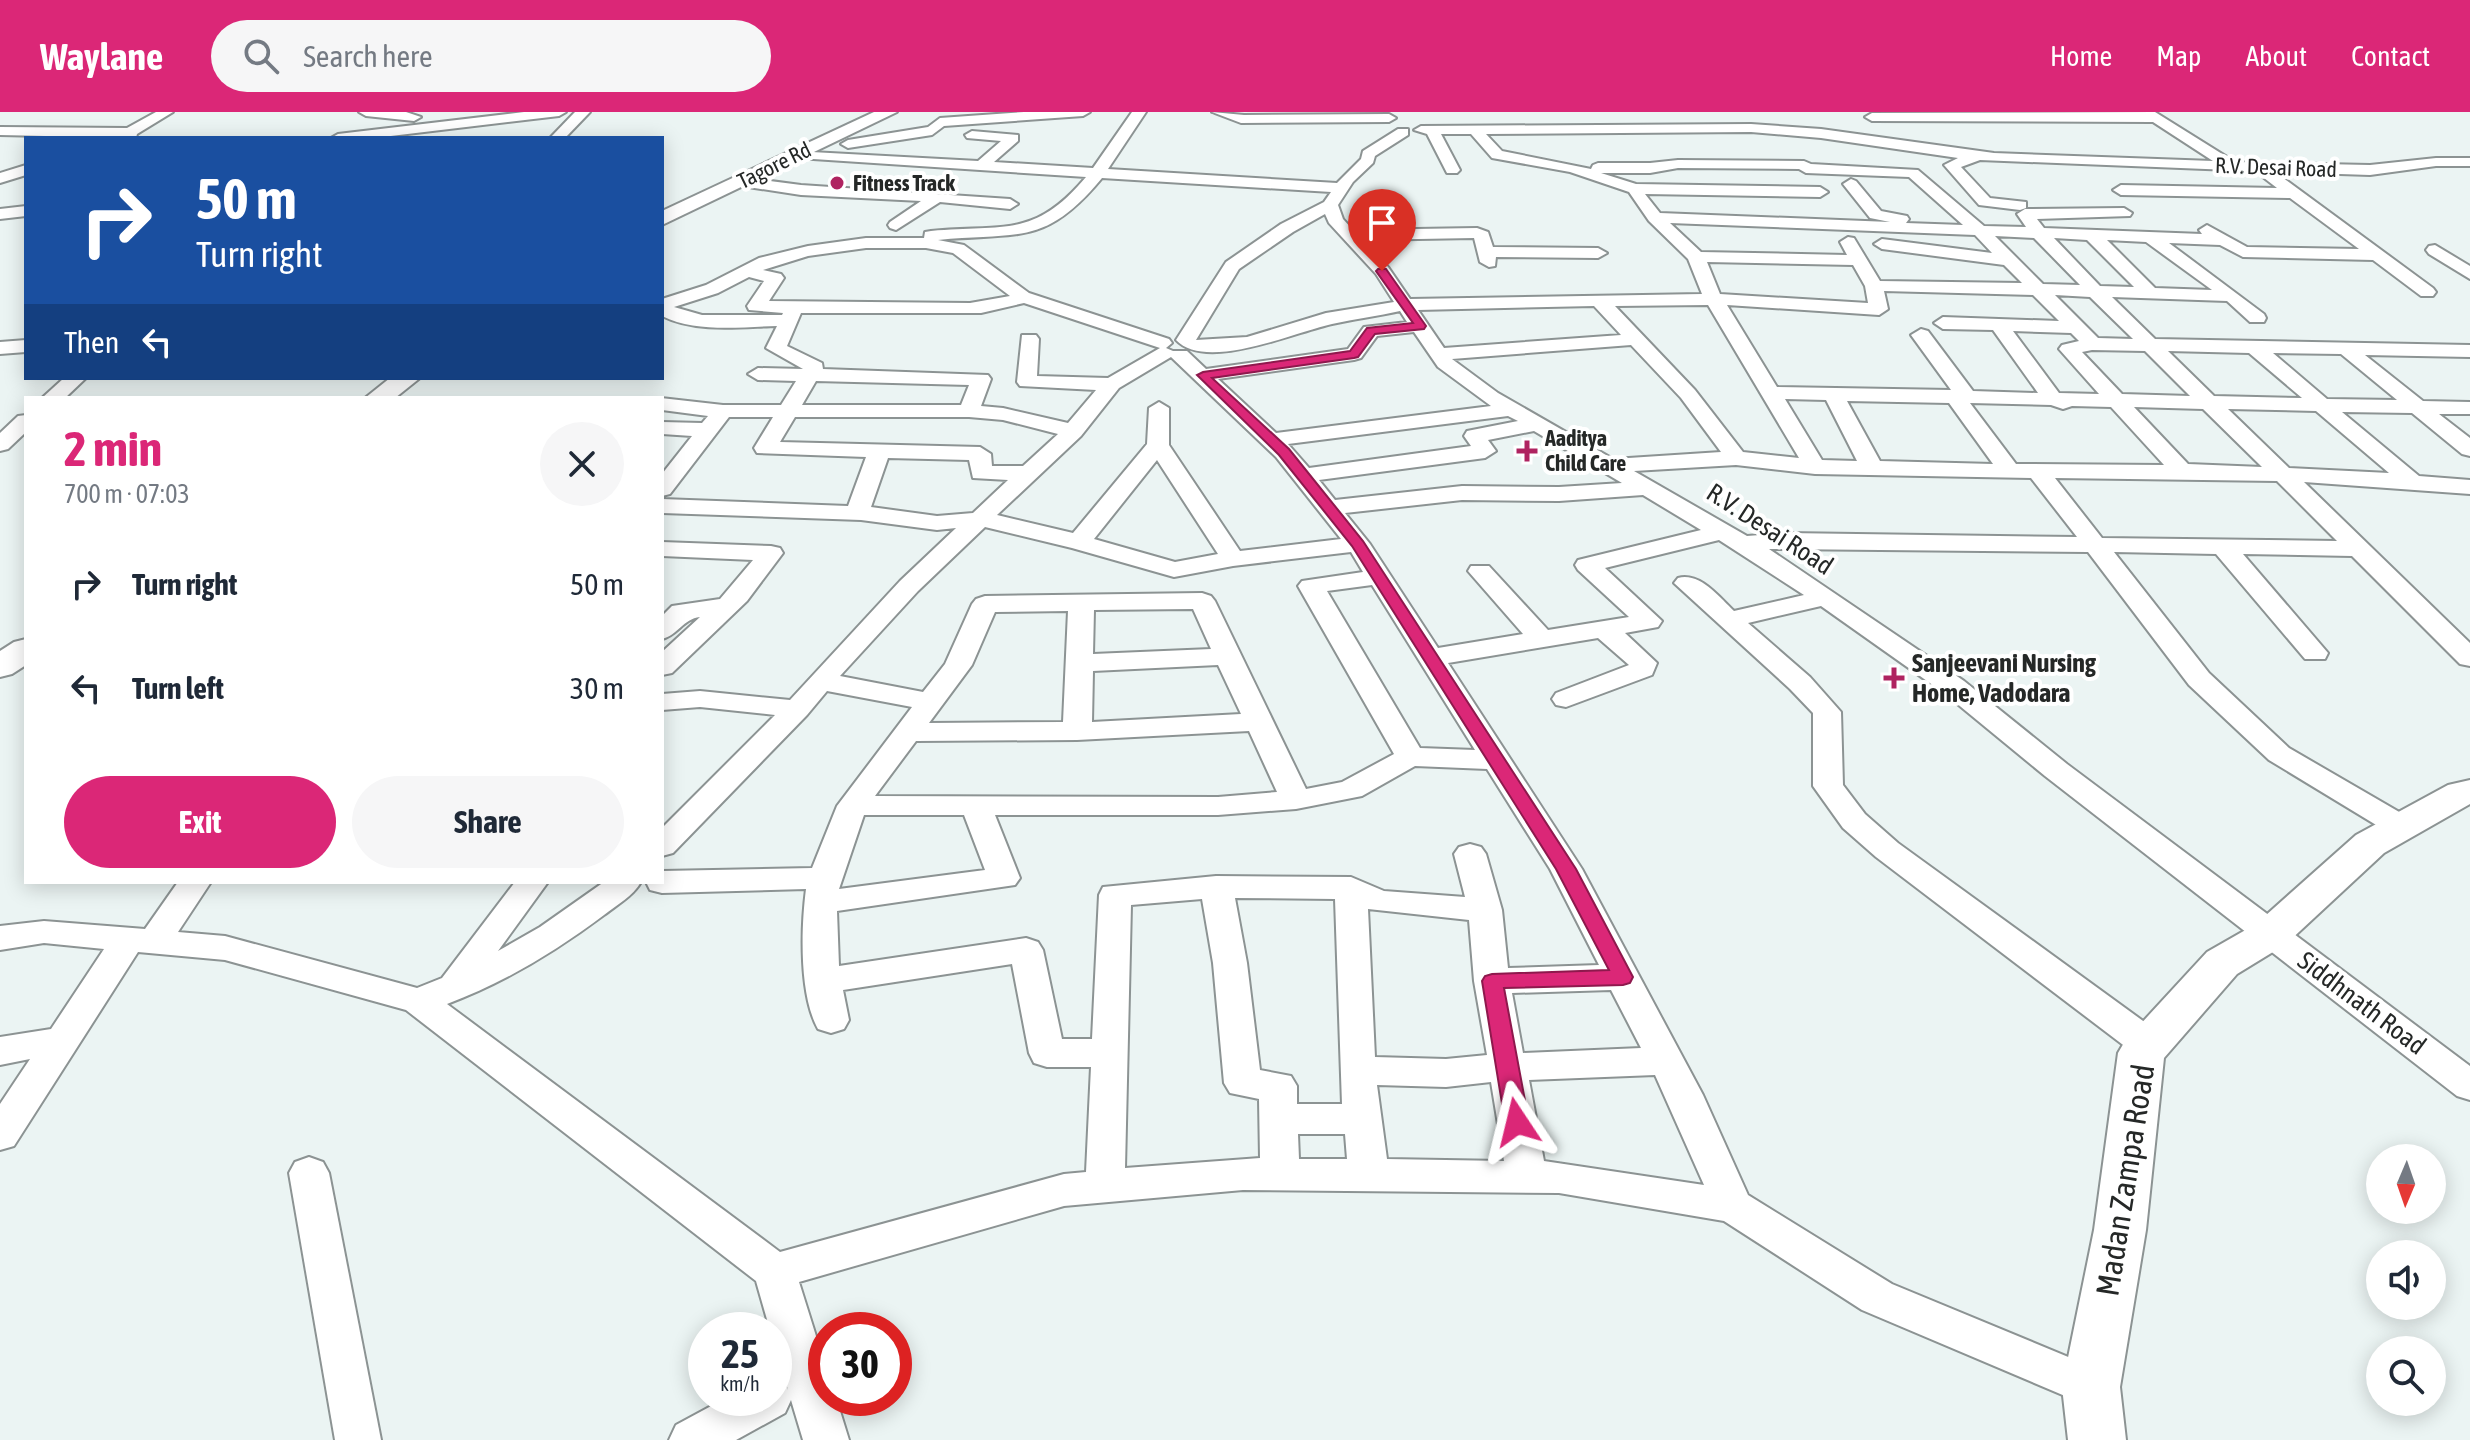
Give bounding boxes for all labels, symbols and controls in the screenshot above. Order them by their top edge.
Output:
search box [211,20,771,92]
icon: search [239,34,283,78]
text: Waylane [40,35,163,78]
text: Search here [303,39,433,73]
text: Home [2050,40,2112,72]
text: Map [2156,40,2201,72]
text: About [2245,40,2307,72]
text: Contact [2351,40,2430,72]
street label: Tagore Rd [733,136,815,194]
street label: R.V. Desai Road [2215,152,2337,182]
text: 50 m [196,167,297,231]
icon: right [64,168,168,272]
place label: Fitness Track [853,170,955,196]
marker: Fitness Track [828,174,846,192]
pin [1348,189,1416,271]
icon: arrive [1360,201,1404,245]
text: Turn right [196,233,323,275]
icon: left [135,320,179,364]
text: Then [64,325,119,359]
text: 2 min [64,421,162,476]
button: close [540,422,624,506]
place label: Aaditya Child Care [1544,425,1626,476]
marker: Aaditya Child Care [1516,440,1538,462]
street label: R.V. Desai Road [1701,477,1839,581]
text: 700 m · 07:03 [64,479,190,509]
icon: right [64,562,108,606]
text: Turn right [132,567,238,601]
text: 50 m [570,567,624,601]
place label: Sanjeevani Nursing Home, Vadodara [1912,648,2097,708]
icon: left [64,666,108,710]
marker: Sanjeevani Nursing Home, Vadodara [1883,667,1905,689]
text: Turn left [132,671,224,705]
text: 30 m [570,671,624,705]
button: Exit [64,776,336,868]
button: Share [352,776,624,868]
street label: Siddhnath Road [2292,945,2432,1061]
street label: Madan Zampa Road [2088,1061,2162,1299]
position arrow [1475,1080,1559,1164]
north arrow [2366,1144,2446,1224]
map controls [2366,1144,2446,1416]
button: sound [2366,1240,2446,1320]
speed limit sign: 30 [808,1312,912,1416]
text: 25 [721,1331,759,1376]
button: search [2366,1336,2446,1416]
text: km/h [720,1372,760,1395]

